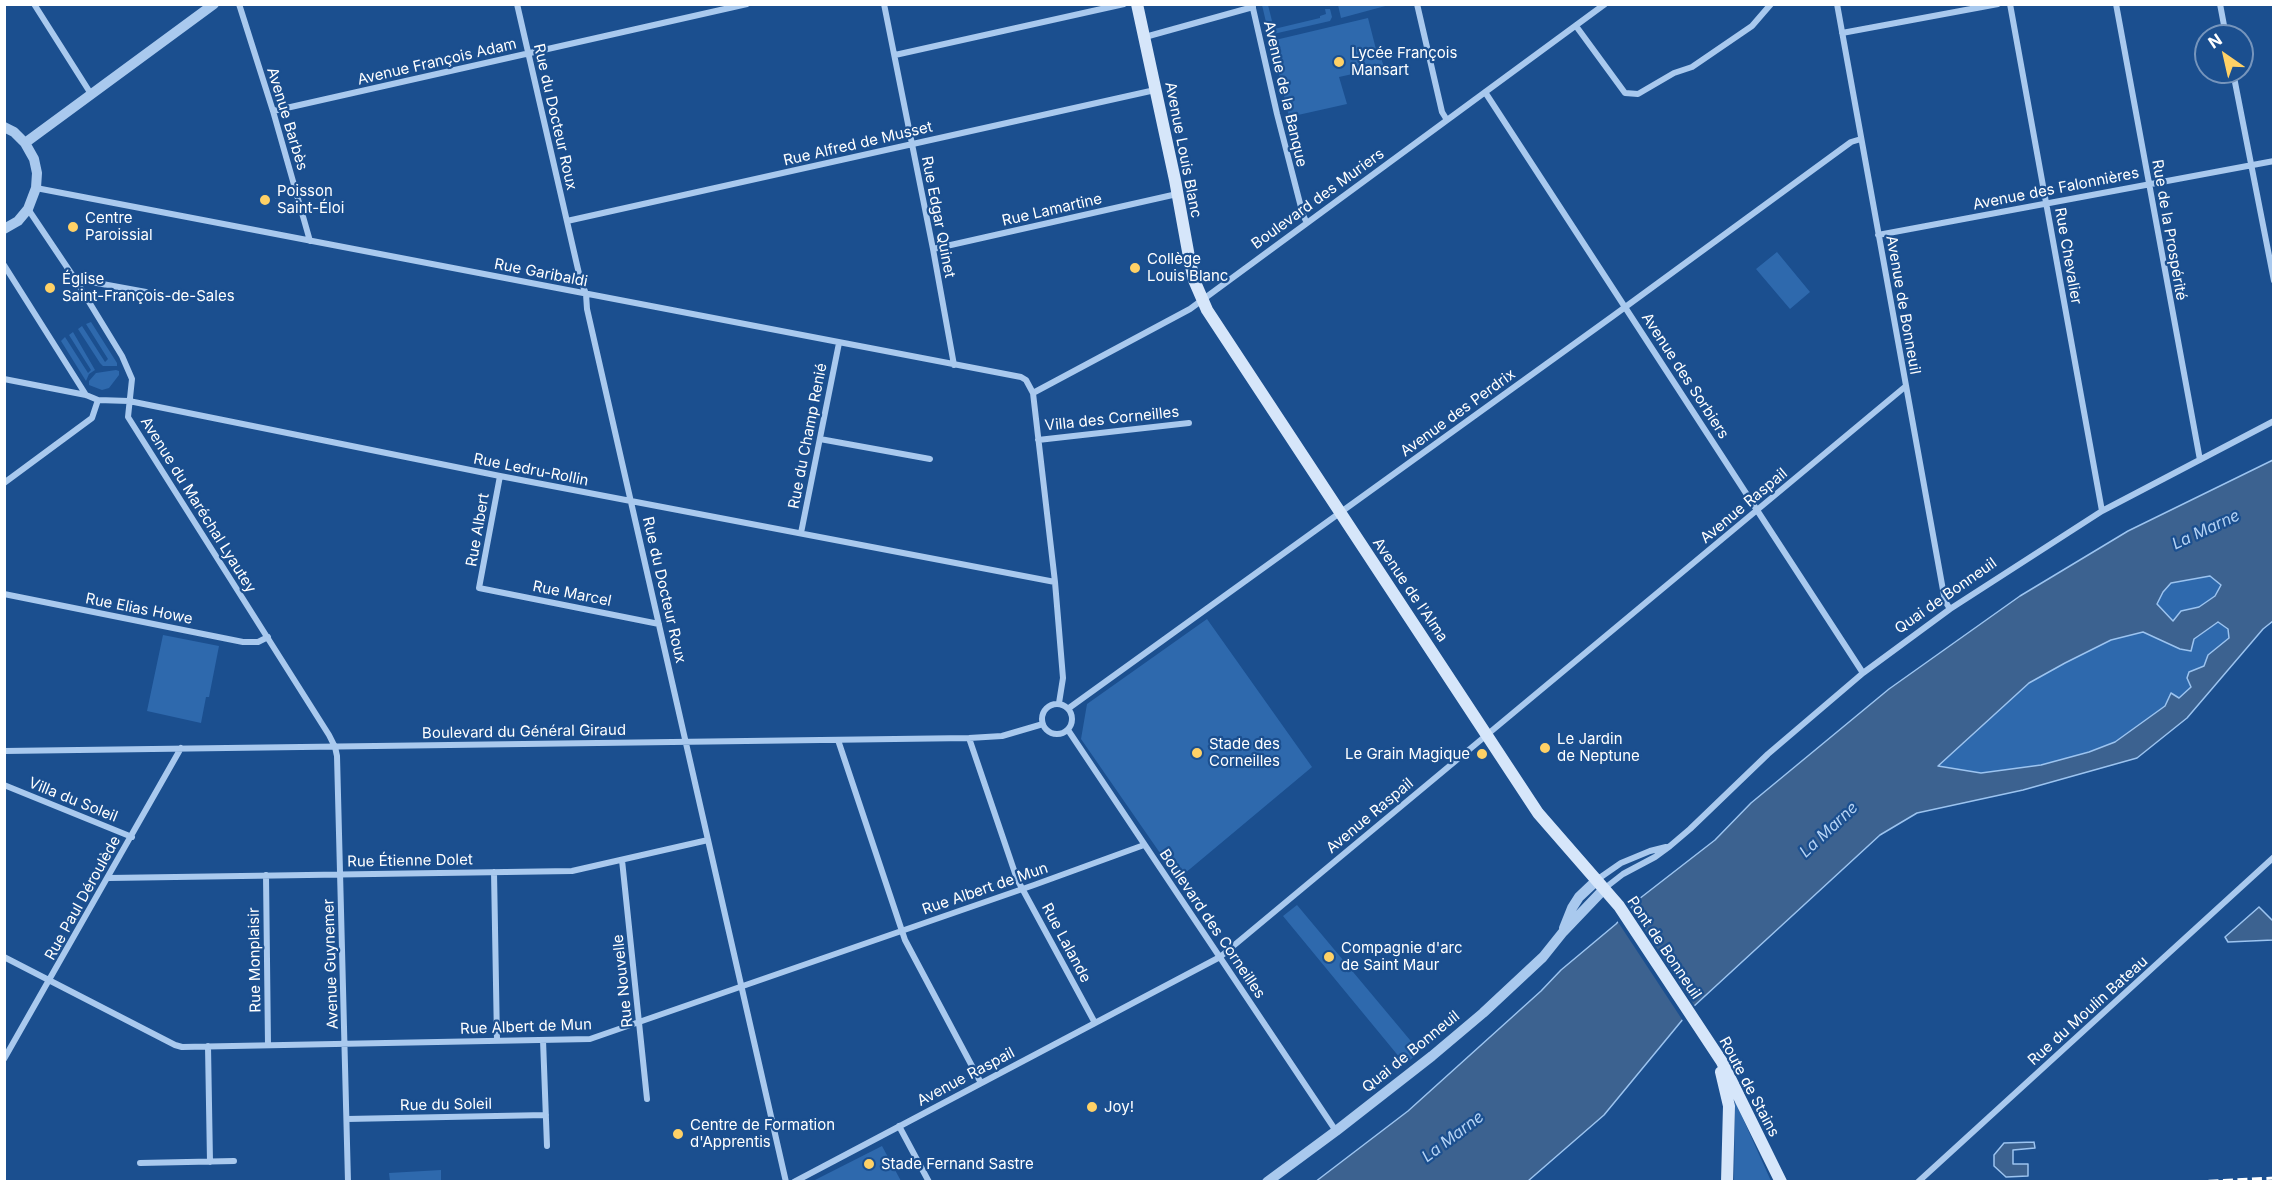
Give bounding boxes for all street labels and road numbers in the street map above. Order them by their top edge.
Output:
street label: Avenue de la Banque [1259,19,1311,169]
street label: Avenue François Adam [356,35,518,89]
street label: Rue du Docteur Roux [529,42,581,192]
street label: Avenue Barbès [263,65,311,173]
street label: Avenue Louis Blanc [1161,80,1205,220]
street label: Rue Alfred de Musset [782,118,934,170]
street label: Boulevard des Muriers [1248,145,1388,253]
street label: Rue Edgar Quinet [917,155,959,279]
street label: Rue de la Prospérité [2148,158,2190,302]
street label: Avenue des Falonnières [1971,164,2141,214]
street label: Rue Lamartine [1000,190,1104,230]
street label: Rue Chevalier [2051,206,2085,306]
street label: Avenue de Bonneuil [1882,234,1924,376]
street label: Rue Garibaldi [493,255,589,291]
street label: Avenue des Sorbiers [1638,310,1732,442]
street label: Rue du Champ Renié [785,362,831,510]
street label: Avenue des Perdrix [1397,365,1519,461]
street label: Villa des Corneilles [1044,403,1180,435]
street label: Avenue du Maréchal Lyautey [136,414,260,596]
street label: Rue Ledru-Rollin [472,450,590,490]
street label: Avenue Raspail [1697,464,1791,548]
street label: Rue Albert [463,492,493,568]
street label: Rue du Docteur Roux [638,515,690,665]
street label: Avenue de l'Alma [1369,535,1451,645]
street label: Quai de Bonneuil [1892,554,2000,638]
street label: Rue Marcel [531,578,613,610]
street label: Rue Elias Howe [84,590,194,628]
street label: Boulevard du Général Giraud [422,721,626,743]
street label: Villa du Soleil [26,774,120,826]
street label: Avenue Raspail [1323,774,1417,858]
street label: Rue Paul Déroulède [41,833,125,963]
street label: Boulevard des Corneilles [1155,846,1269,1002]
street label: Rue Étienne Dolet [347,851,473,871]
street label: Rue Albert de Mun [920,859,1050,919]
street label: Pont de Bonneuil [1623,893,1705,1003]
street label: Avenue Guynemer [320,898,342,1030]
street label: Rue Lalande [1038,900,1094,986]
street label: Rue Monplaisir [245,907,265,1013]
street label: Rue Nouvelle [609,934,637,1028]
street label: Rue du Moulin Bateau [2024,953,2152,1069]
street label: Quai de Bonneuil [1359,1007,1463,1097]
street label: Rue Albert de Mun [460,1016,592,1038]
street label: Route de Stains [1715,1034,1783,1140]
street label: Avenue Raspail [914,1044,1018,1110]
street label: Rue du Soleil [400,1095,492,1115]

